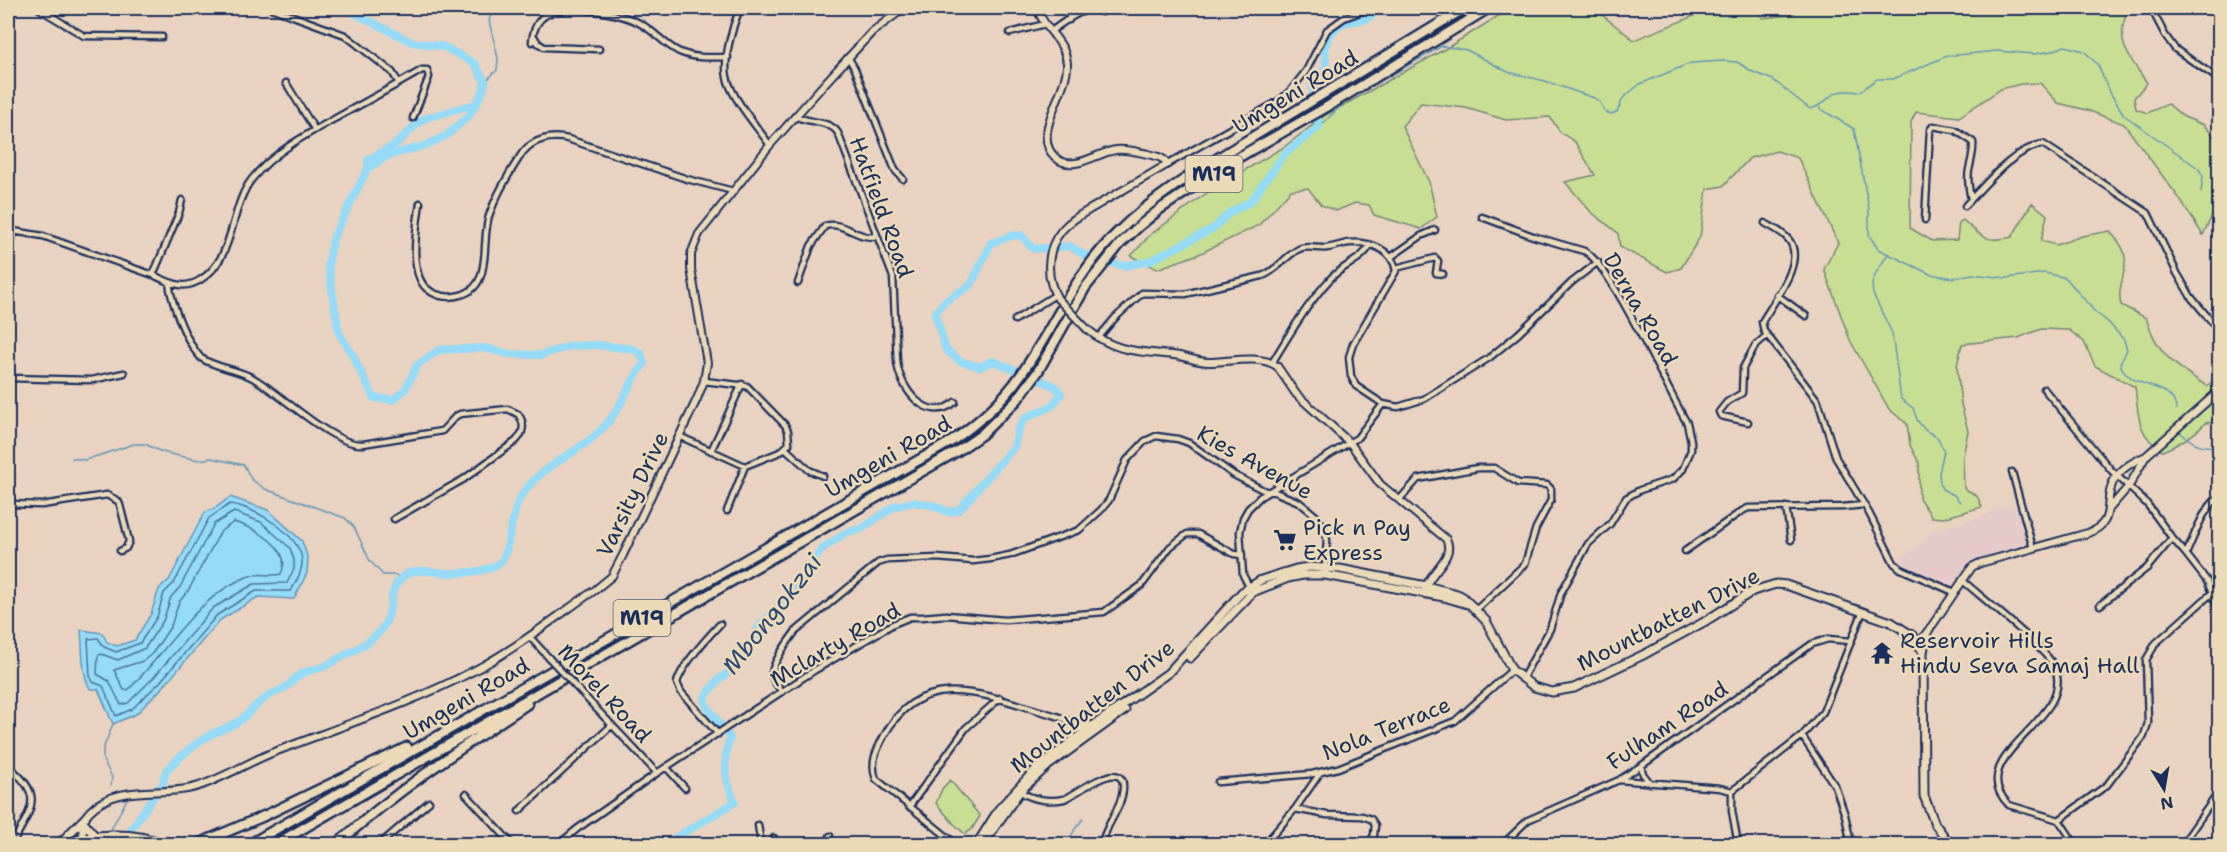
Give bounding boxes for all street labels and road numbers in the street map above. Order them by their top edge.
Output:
street label: Umgeni Road [1227,43,1363,140]
street label: Hatfield Road [843,133,921,282]
road number: M19 [1186,156,1242,192]
street label: Derna Road [1597,248,1685,371]
street label: Umgeni Road [820,409,957,504]
street label: Kies Avenue [1192,419,1318,506]
street label: Varsity Drive [590,427,675,561]
street label: Mountbatten Drive [1572,561,1764,678]
street label: Mclarty Road [765,595,906,693]
road number: M19 [614,600,670,636]
street label: Mountbatten Drive [1004,633,1181,780]
street label: Morel Road [551,638,658,749]
street label: Umgeni Road [398,651,535,746]
street label: Fulham Road [1601,674,1733,777]
street label: Nola Terrace [1318,690,1455,767]

